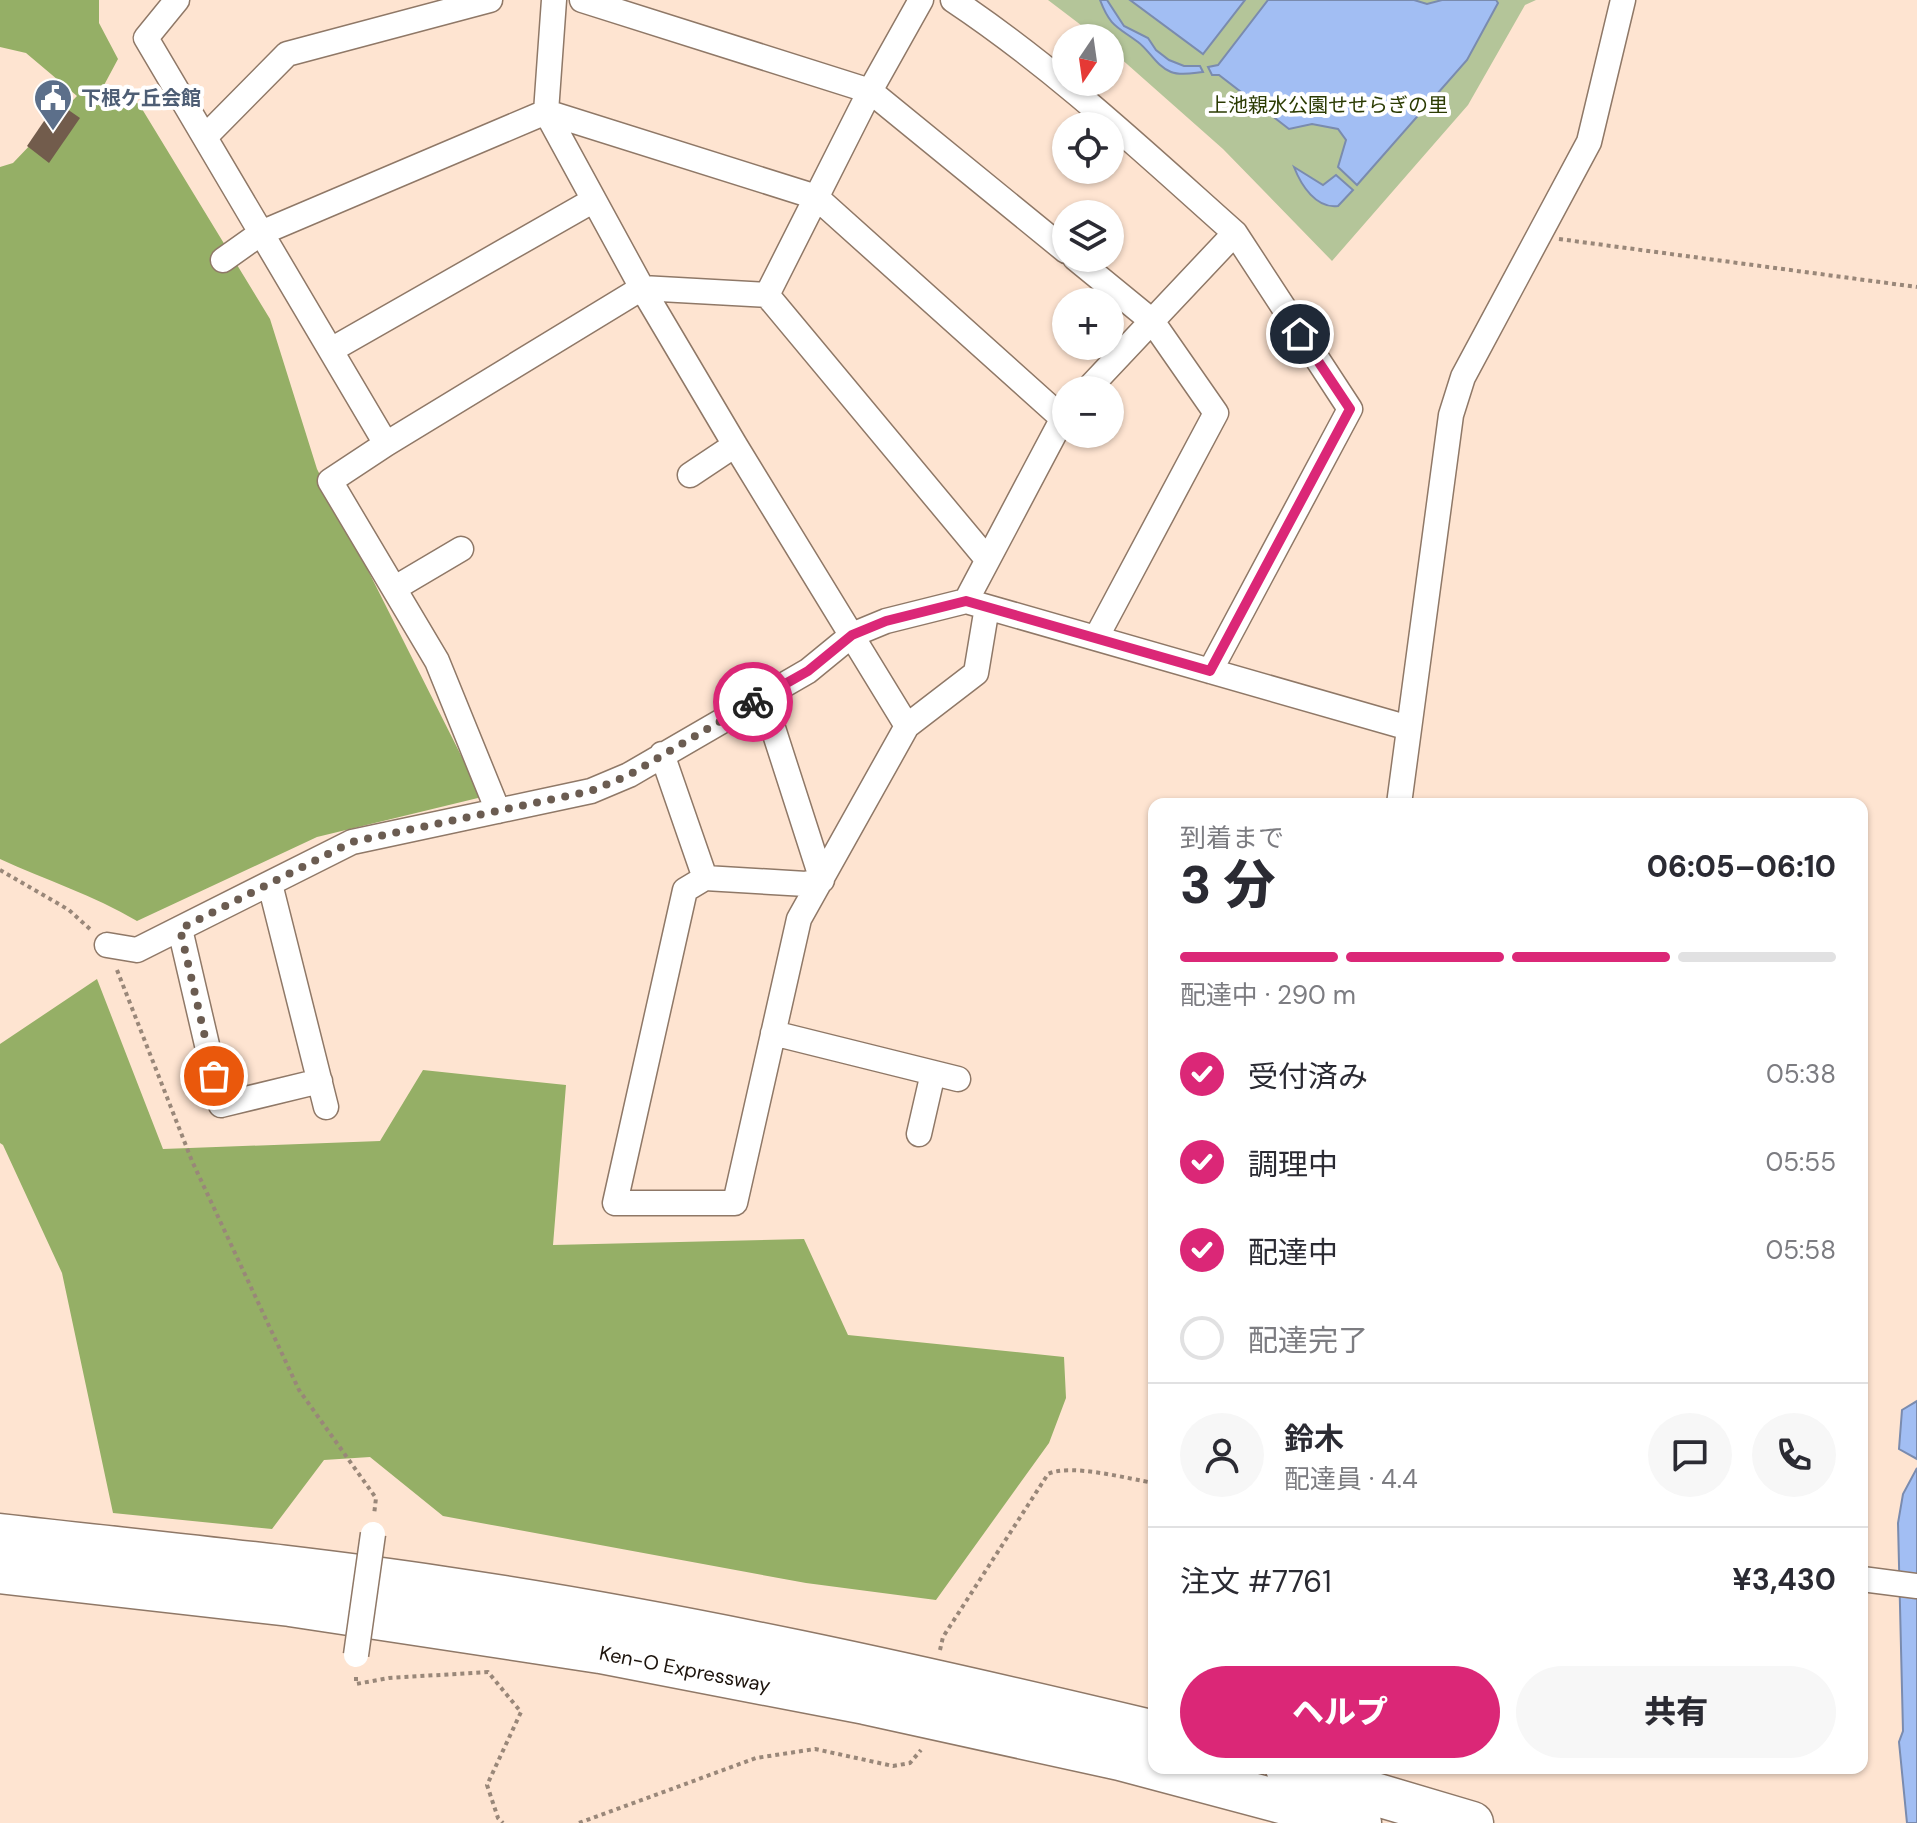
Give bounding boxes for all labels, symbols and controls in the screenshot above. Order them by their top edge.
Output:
north arrow [1052,24,1124,96]
map controls [1052,24,1124,448]
public building icon: 下根ケ丘会館 [32,77,74,132]
place label: 下根ケ丘会館 [81,85,201,111]
park label: 上池親水公園せせらぎの里 [1208,92,1448,118]
button: locate [1052,112,1124,184]
button: layers [1052,200,1124,272]
button: + [1052,288,1124,360]
pin [1266,300,1334,368]
icon: home [1278,312,1322,356]
button: − [1052,376,1124,448]
courier [713,662,793,742]
icon: bike [731,680,775,724]
text: 到着まで [1180,821,1284,855]
text: 06:05–06:10 [1647,847,1836,886]
text: 3 分 [1180,851,1275,919]
text: 配達中 · 290 m [1180,978,1356,1012]
pin [180,1042,248,1110]
icon: check [1180,1052,1224,1096]
icon: bag [192,1054,236,1098]
text: 受付済み [1248,1057,1368,1096]
text: 05:38 [1766,1057,1836,1091]
icon: check [1180,1140,1224,1184]
text: 調理中 [1248,1145,1338,1184]
text: 05:55 [1765,1145,1836,1179]
icon: check [1180,1228,1224,1272]
text: 配達中 [1248,1233,1338,1272]
text: 05:58 [1765,1233,1836,1267]
text: 配達完了 [1248,1321,1368,1360]
button: person [1180,1413,1264,1497]
button: chat [1648,1413,1732,1497]
button: phone [1752,1413,1836,1497]
text: 鈴木 [1284,1419,1344,1458]
text: 配達員 · 4.4 [1284,1462,1418,1496]
text: ¥3,430 [1732,1560,1836,1599]
text: 注文 #7761 [1180,1562,1332,1601]
street label: Ken-O Expressway [597,1640,773,1698]
button: ヘルプ [1180,1666,1500,1758]
button: 共有 [1516,1666,1836,1758]

